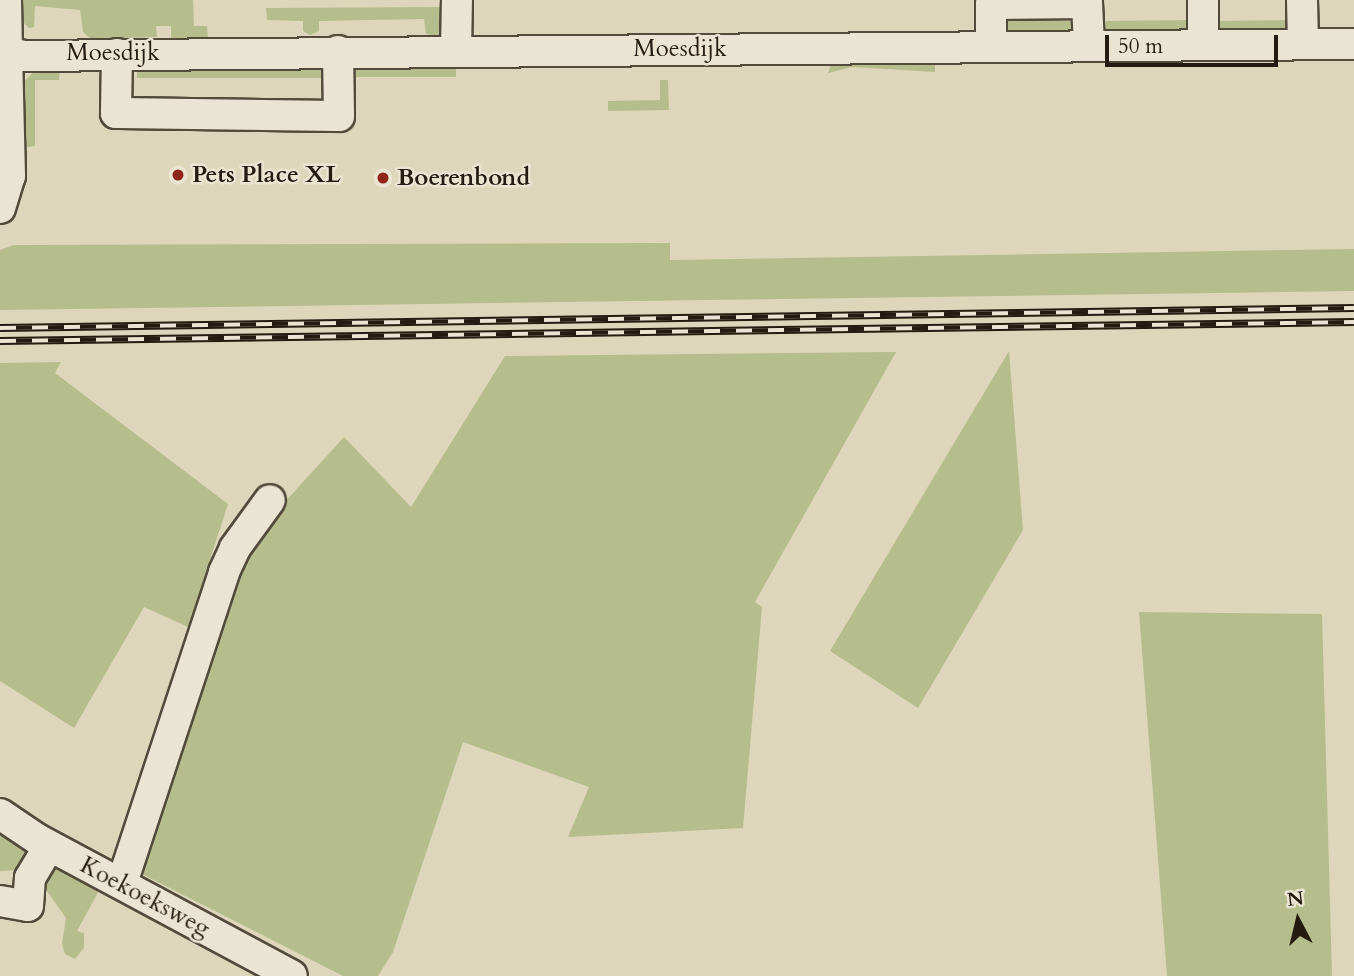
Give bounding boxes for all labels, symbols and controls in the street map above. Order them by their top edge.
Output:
scale bar [1109,21,1282,65]
text: 50 m [1118,32,1163,61]
street label: Moesdijk [633,35,727,63]
street label: Moesdijk [66,39,160,67]
place label: Pets Place XL [192,161,341,189]
place label: Boerenbond [397,164,530,192]
marker: Pets Place XL [170,167,186,183]
marker: Boerenbond [375,170,391,186]
street label: Koekoeksweg [75,851,215,943]
north arrow [1263,885,1333,955]
text: N [1286,885,1305,913]

